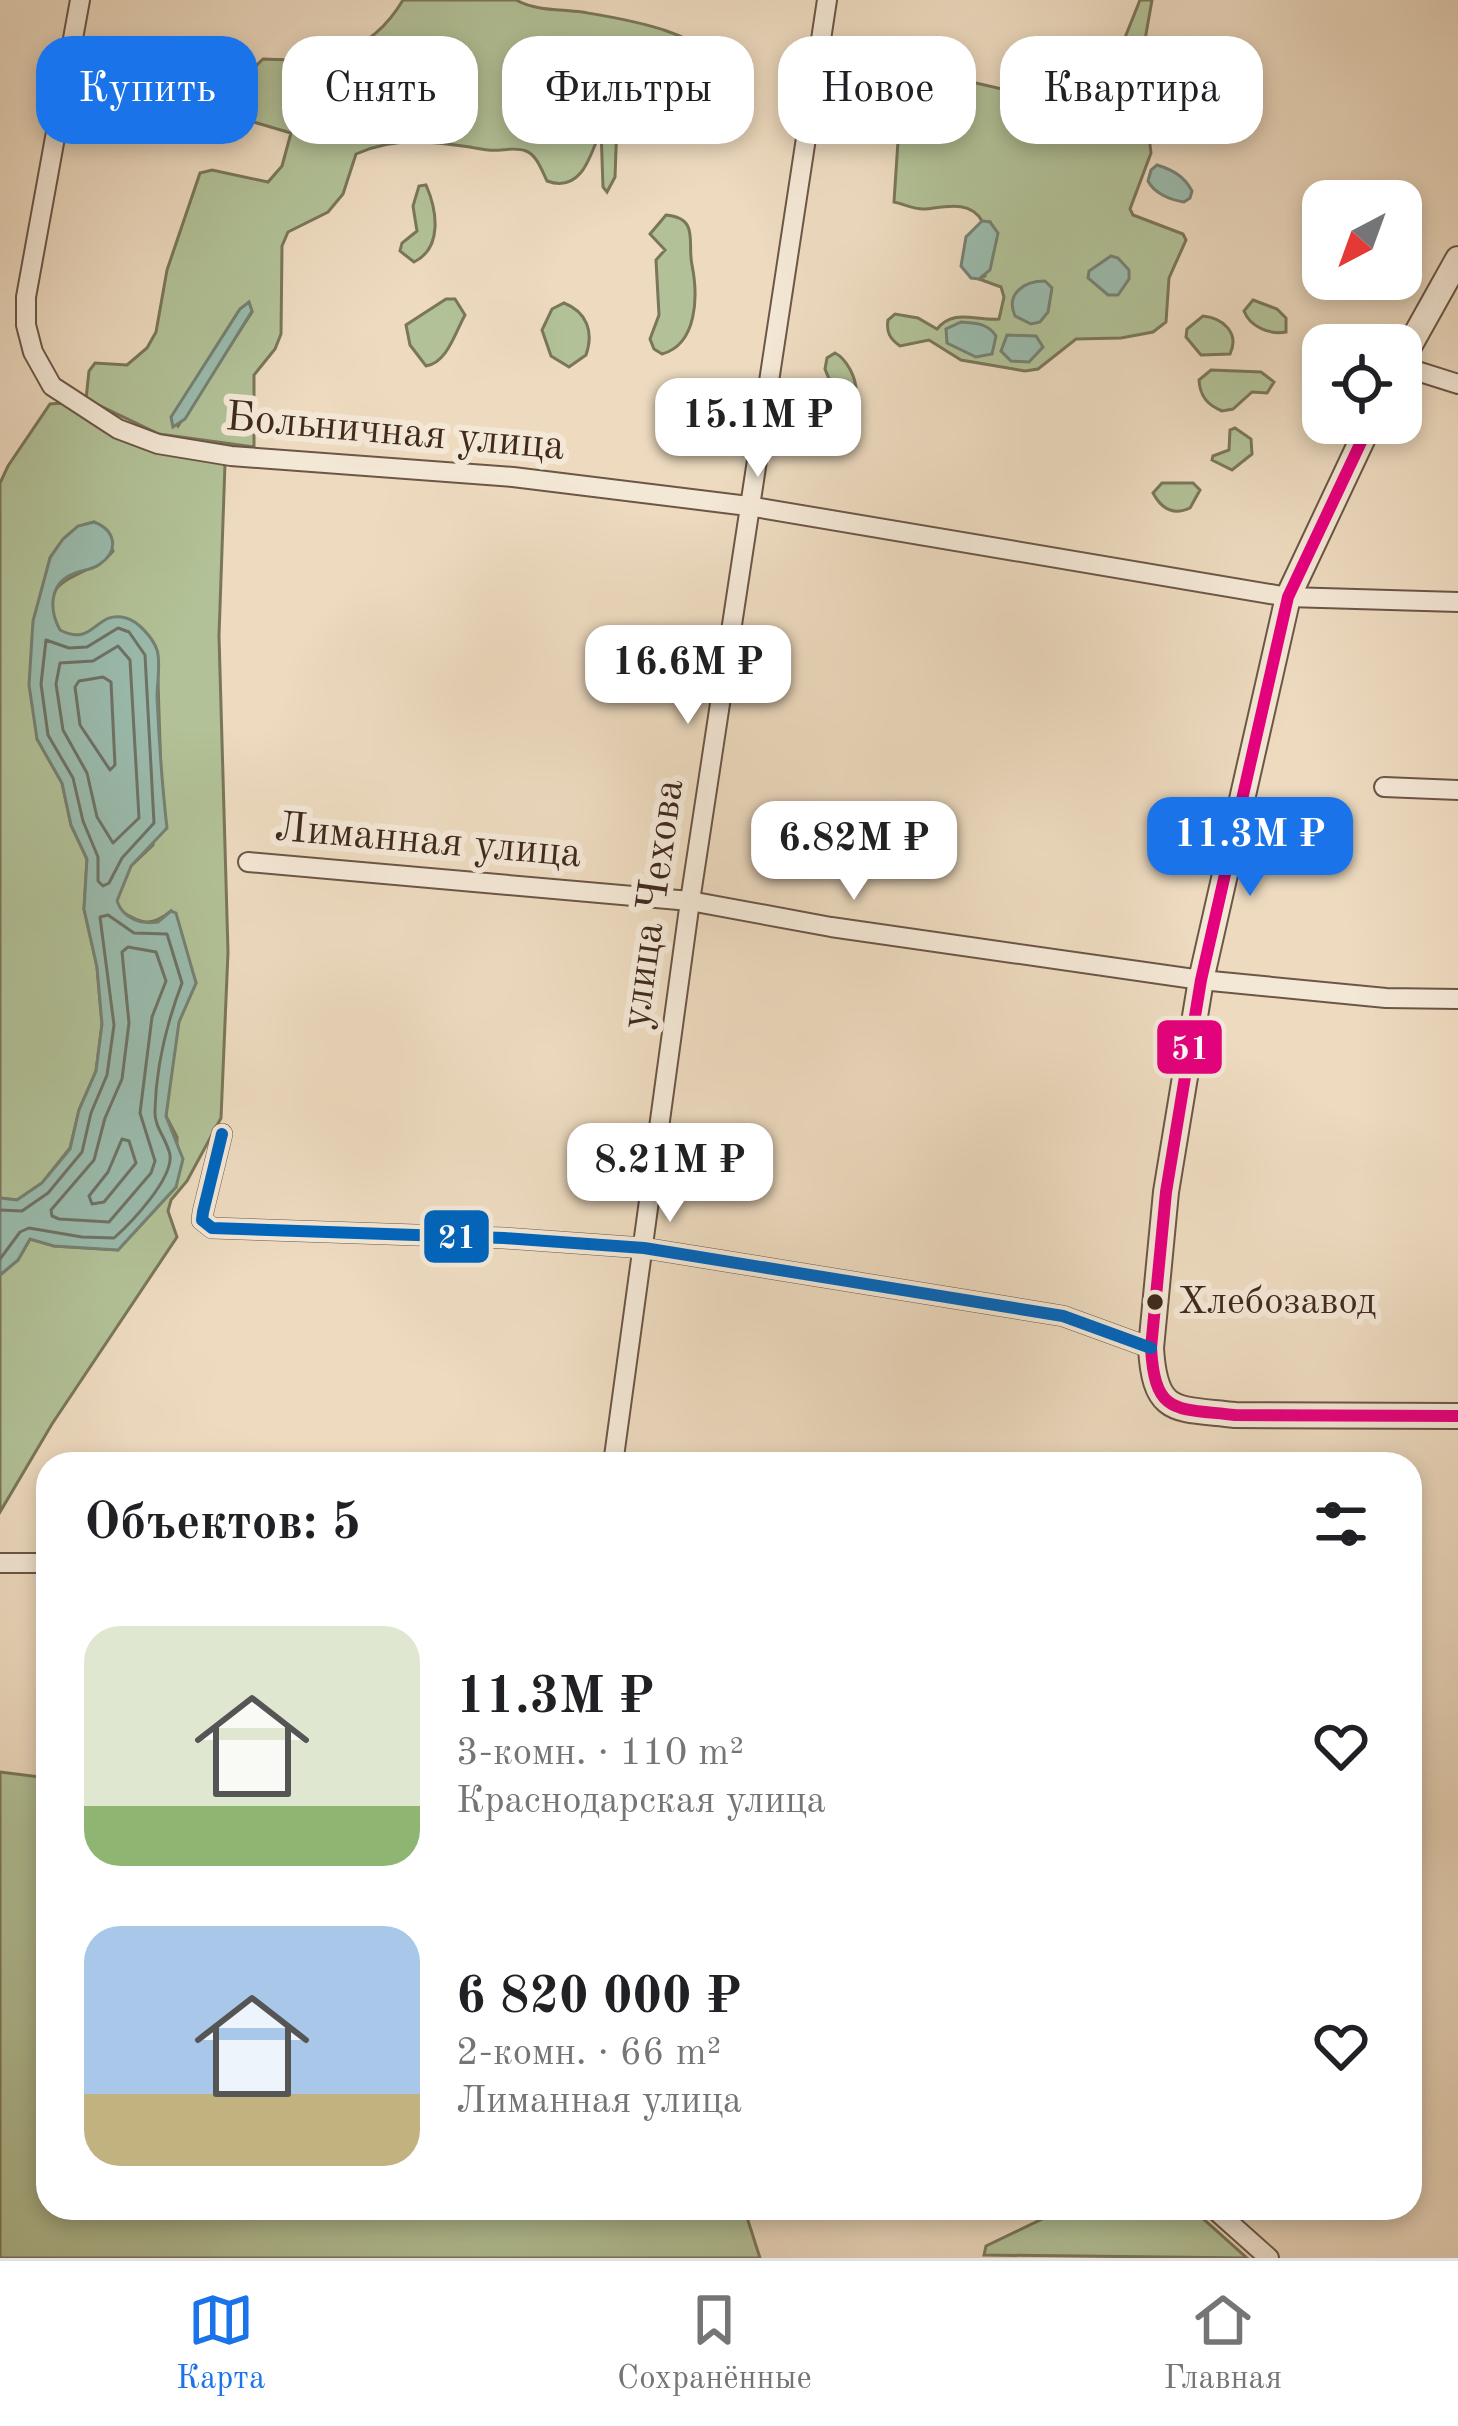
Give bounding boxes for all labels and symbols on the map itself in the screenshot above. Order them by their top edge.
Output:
north arrow [1302,180,1422,300]
pin: 15.1M ₽ [647,378,869,480]
street label: Больничная улица [224,397,566,469]
pin: 16.6M ₽ [577,625,799,727]
street label: улица Чехова [616,776,692,1032]
pin: 11.3M ₽ [1139,797,1361,899]
pin: 6.82M ₽ [743,801,965,903]
street label: Лиманная улица [273,808,583,876]
line badge: 51 [1155,1018,1224,1076]
text: 51 [1171,1034,1209,1067]
pin: 8.21M ₽ [559,1123,781,1225]
line badge: 21 [422,1208,491,1265]
text: 21 [438,1223,476,1256]
place label: Хлебозавод [1178,1283,1376,1322]
marker: Хлебозавод [1144,1291,1166,1313]

